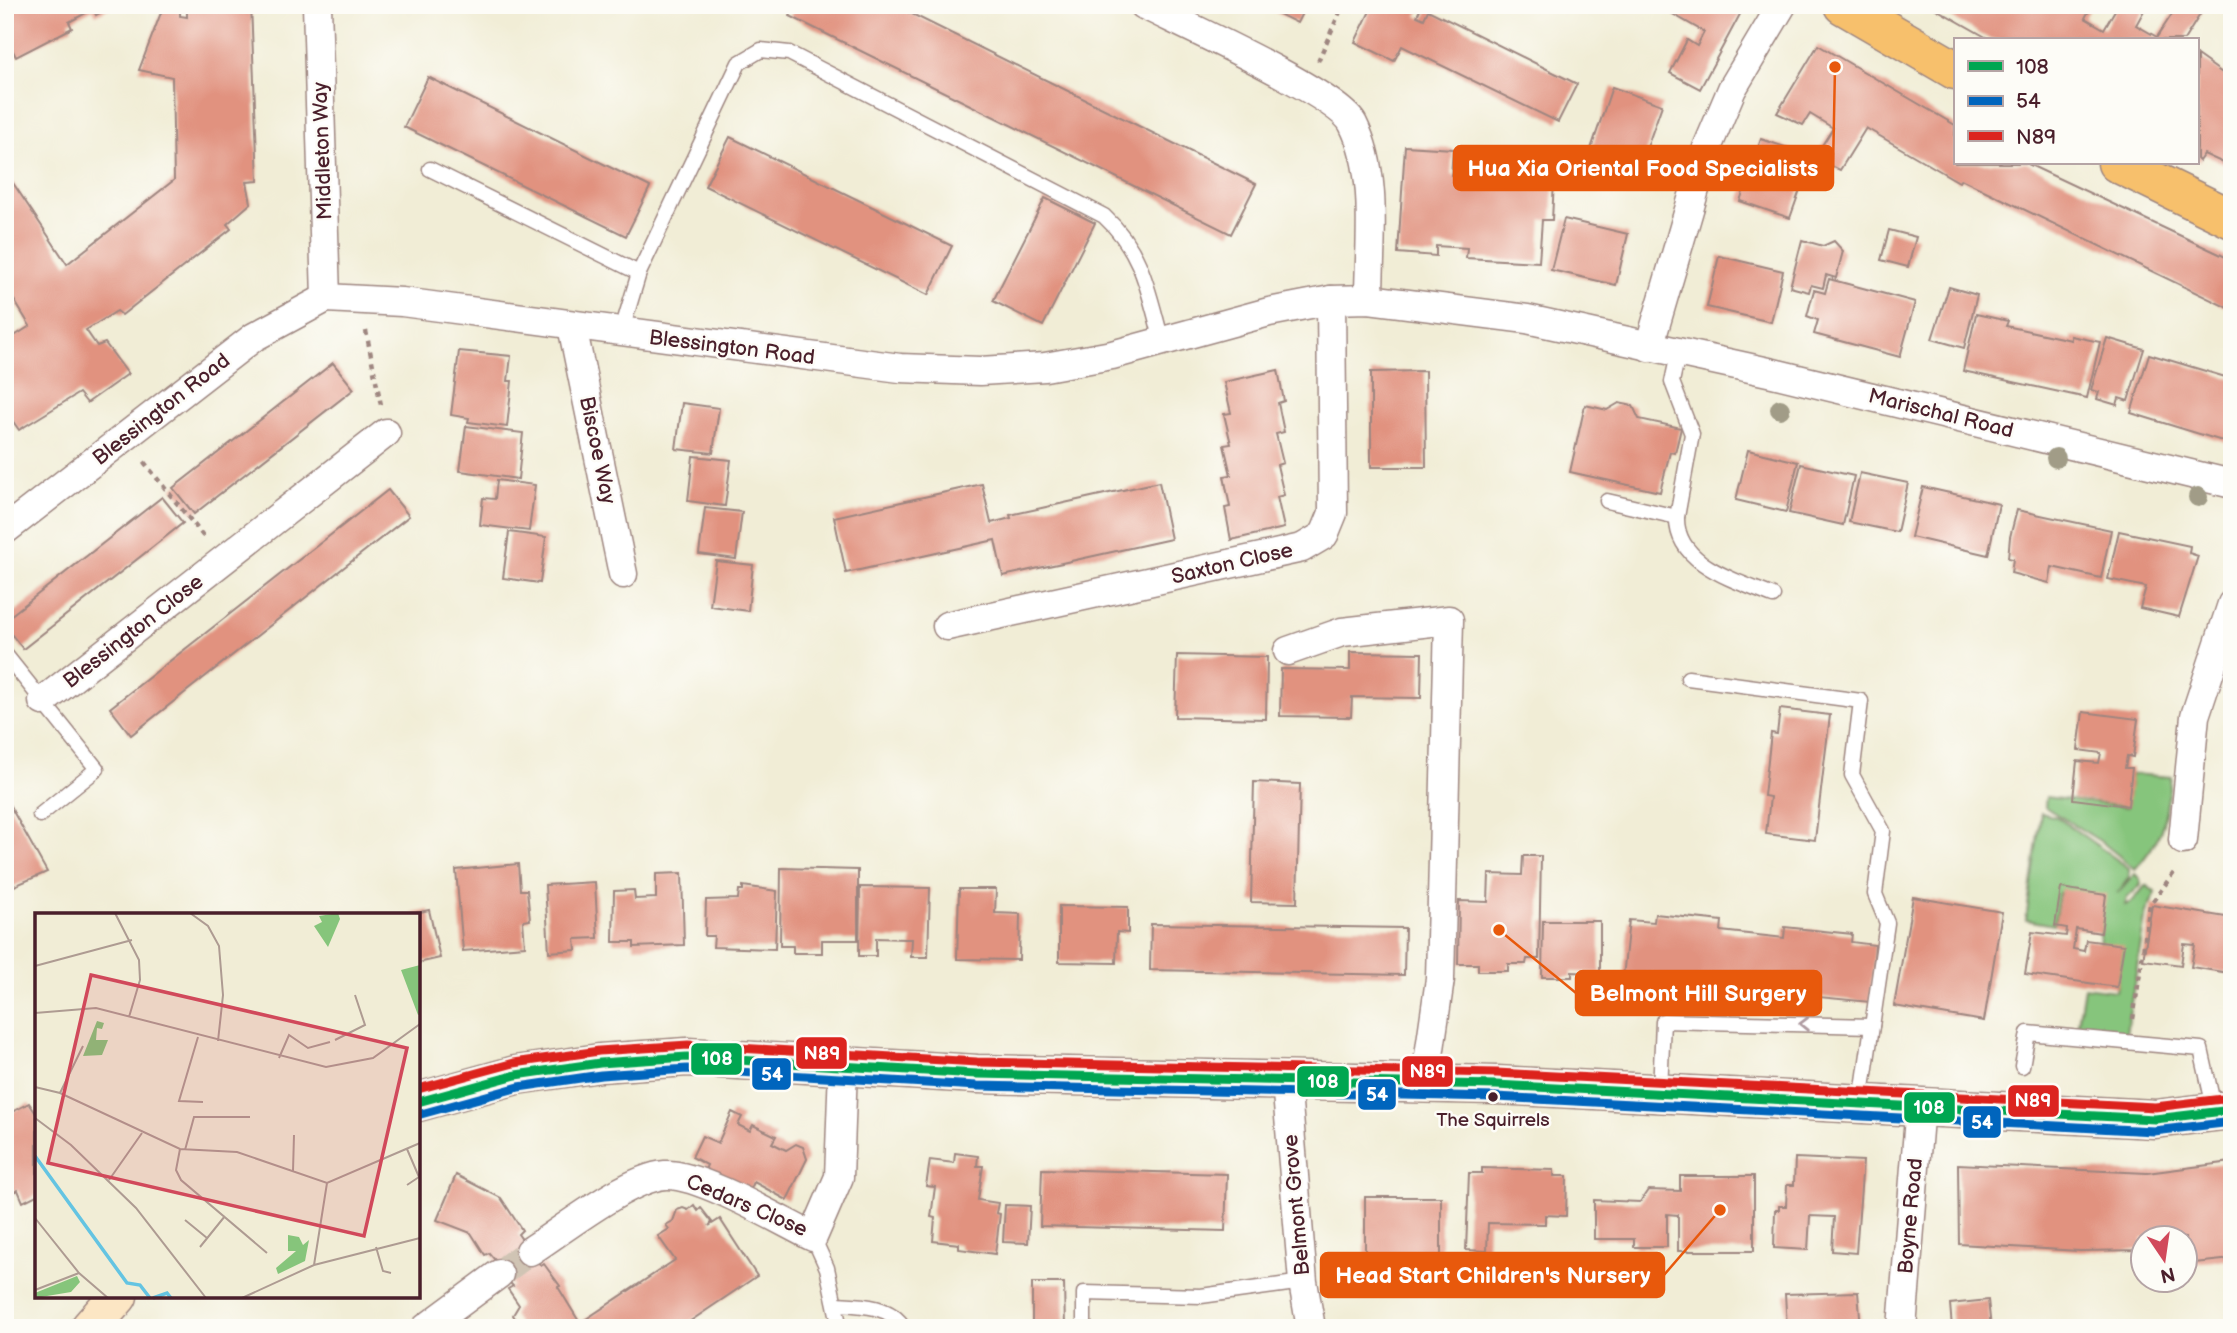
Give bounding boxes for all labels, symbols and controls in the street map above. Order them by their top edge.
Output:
legend [1954,38,2198,164]
text: 108 [2016,55,2049,80]
street label: Middleton Way [308,81,337,220]
text: 54 [2016,89,2041,114]
text: N89 [2016,125,2056,150]
callout: Hua Xia Oriental Food Specialists [1454,146,1833,190]
text: Hua Xia Oriental Food Specialists [1468,155,1818,183]
street label: Blessington Road [647,325,816,370]
street label: Blessington Road [88,348,235,471]
street label: Marischal Road [1866,383,2016,444]
street label: Biscoe Way [574,394,621,507]
street label: Saxton Close [1169,537,1295,590]
street label: Blessington Close [58,569,208,694]
inset map [35,913,420,1298]
callout: Belmont Hill Surgery [1576,971,1821,1015]
text: Belmont Hill Surgery [1589,980,1807,1008]
one-way arrow [1798,1016,1809,1032]
line badge: N89 [795,1036,848,1070]
line badge: 108 [690,1042,743,1076]
text: N89 [804,1043,840,1066]
text: 108 [701,1048,733,1071]
line badge: N89 [1401,1055,1454,1088]
line badge: 54 [751,1057,792,1091]
text: N89 [1410,1061,1446,1084]
text: 54 [761,1064,783,1087]
line badge: 108 [1296,1065,1350,1098]
text: 108 [1307,1071,1339,1094]
line badge: 54 [1357,1078,1397,1111]
text: 54 [1366,1084,1388,1107]
line badge: N89 [2007,1084,2060,1118]
marker: The Squirrels [1486,1090,1500,1104]
text: N89 [2015,1090,2051,1113]
line badge: 108 [1903,1091,1956,1124]
text: 108 [1913,1097,1945,1120]
line badge: 54 [1962,1105,2002,1139]
place label: The Squirrels [1436,1109,1550,1132]
text: 54 [1971,1112,1993,1135]
street label: Belmont Grove [1278,1133,1315,1277]
street label: Boyne Road [1893,1157,1928,1275]
street label: Cedars Close [682,1169,811,1242]
north arrow [2128,1224,2198,1294]
callout: Head Start Children's Nursery [1321,1253,1664,1297]
text: N [2158,1261,2177,1287]
text: Head Start Children's Nursery [1335,1262,1651,1290]

